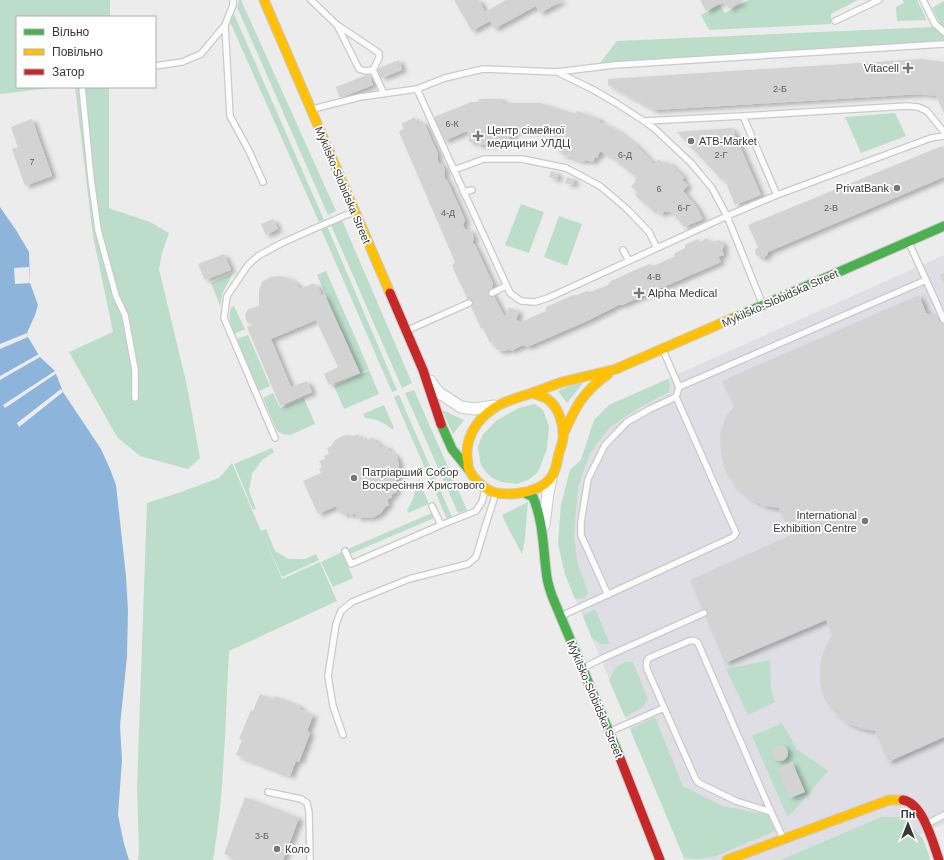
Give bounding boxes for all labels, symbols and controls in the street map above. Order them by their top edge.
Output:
legend [16,16,156,88]
text: Вільно [52,25,90,39]
text: Повільно [52,45,103,59]
place label: Vitacell [864,62,899,74]
marker: Vitacell [902,62,914,74]
text: Затор [52,65,85,79]
house number: 2-Б [773,84,787,94]
house number: 6-К [445,119,459,129]
place label: Центр сімейної медицини УЛДЦ [487,124,570,149]
street label: Mykilsko-Slobidska Street [313,125,373,245]
marker: Центр сімейної медицини УЛДЦ [472,130,484,142]
place label: ATB-Market [699,135,757,147]
marker: ATB-Market [686,136,696,146]
house number: 6-Д [618,150,632,160]
house number: 2-Г [715,150,728,160]
house number: 7 [29,157,35,167]
place label: PrivatBank [836,182,889,194]
marker: PrivatBank [892,183,902,193]
house number: 6 [656,184,662,194]
house number: 6-Г [678,203,691,213]
house number: 2-В [824,203,838,213]
house number: 4-Д [441,208,455,218]
street label: Mykilsko-Slobidska Street [720,267,840,329]
house number: 4-В [647,272,661,282]
marker: Alpha Medical [633,287,645,299]
place label: Alpha Medical [648,287,717,299]
place label: Патріарший Собор Воскресіння Христового [362,466,485,491]
marker: Патріарший Собор Воскресіння Христового [349,473,359,483]
place label: International Exhibition Centre [773,509,857,534]
marker: International Exhibition Centre [860,516,870,526]
street label: Mykilsko-Slobidska Street [565,639,625,759]
north arrow [888,804,928,844]
text: Пн [901,808,915,820]
house number: 3-Б [255,831,269,841]
place label: Коло [285,843,310,855]
marker: Коло [272,844,282,854]

